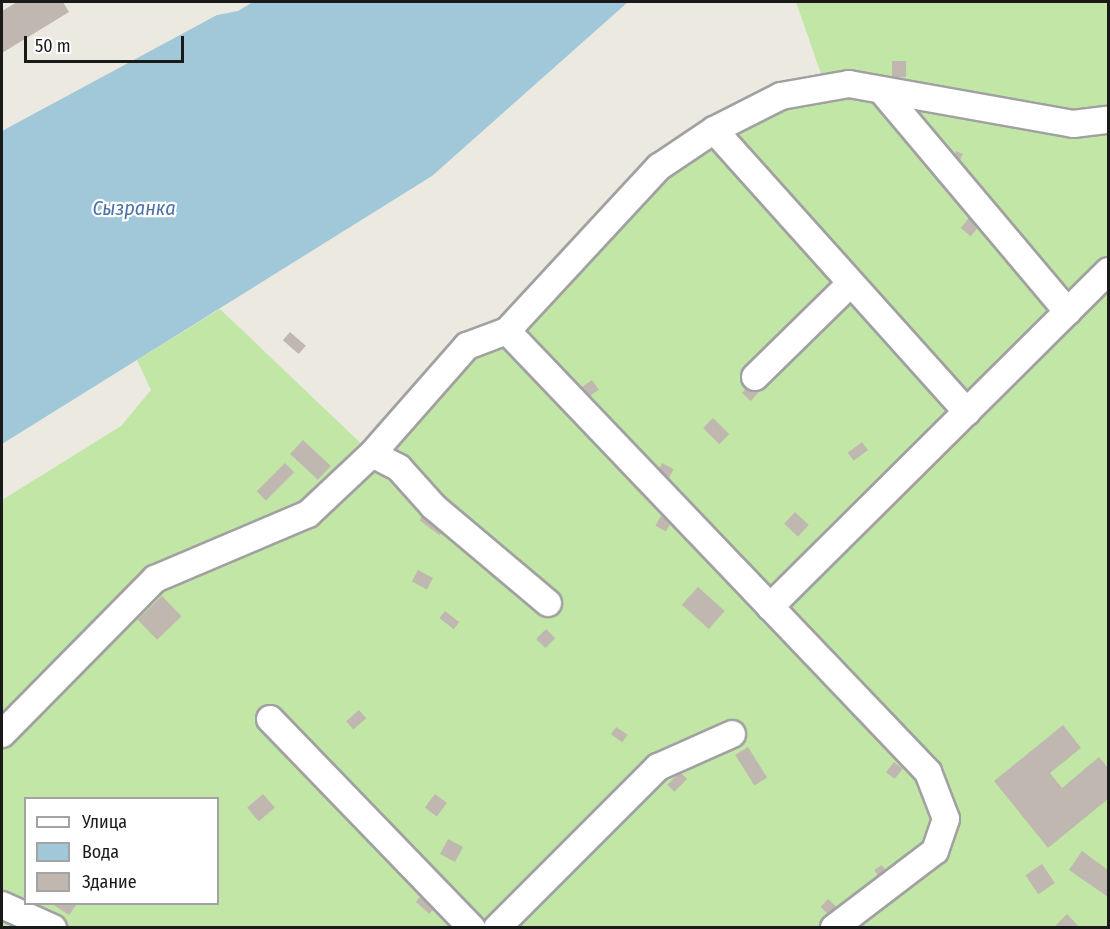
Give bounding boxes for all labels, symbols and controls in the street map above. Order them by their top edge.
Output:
scale bar [27,24,188,62]
text: 50 m [35,35,71,57]
water label: Сызранка [92,196,176,220]
legend [24,797,219,905]
text: Улица [82,811,127,833]
text: Вода [82,841,119,863]
text: Здание [82,871,137,893]

